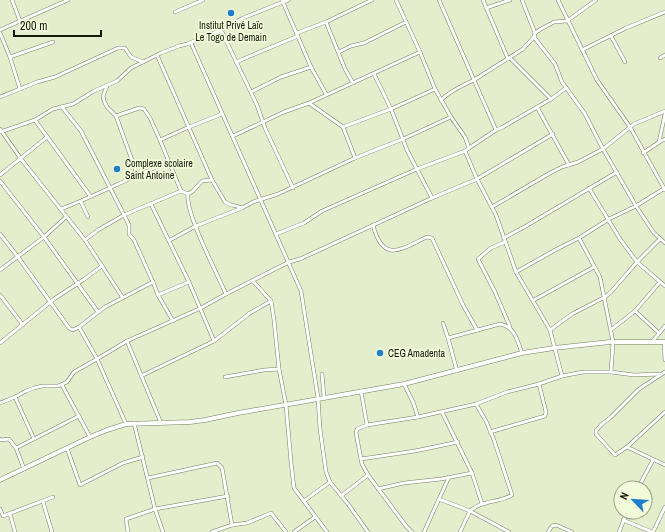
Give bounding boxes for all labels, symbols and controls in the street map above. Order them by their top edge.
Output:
marker: Institut Privé Laïc Le Togo de Demain [226,8,236,18]
scale bar [14,12,101,38]
text: 200 m [20,18,47,34]
place label: Institut Privé Laïc Le Togo de Demain [195,19,267,44]
place label: Complexe scolaire Saint Antoine [125,157,193,182]
marker: Complexe scolaire Saint Antoine [112,164,122,174]
place label: CEG Amadenta [388,347,445,360]
marker: CEG Amadenta [375,348,385,358]
north arrow [613,480,653,520]
text: N [616,490,632,502]

